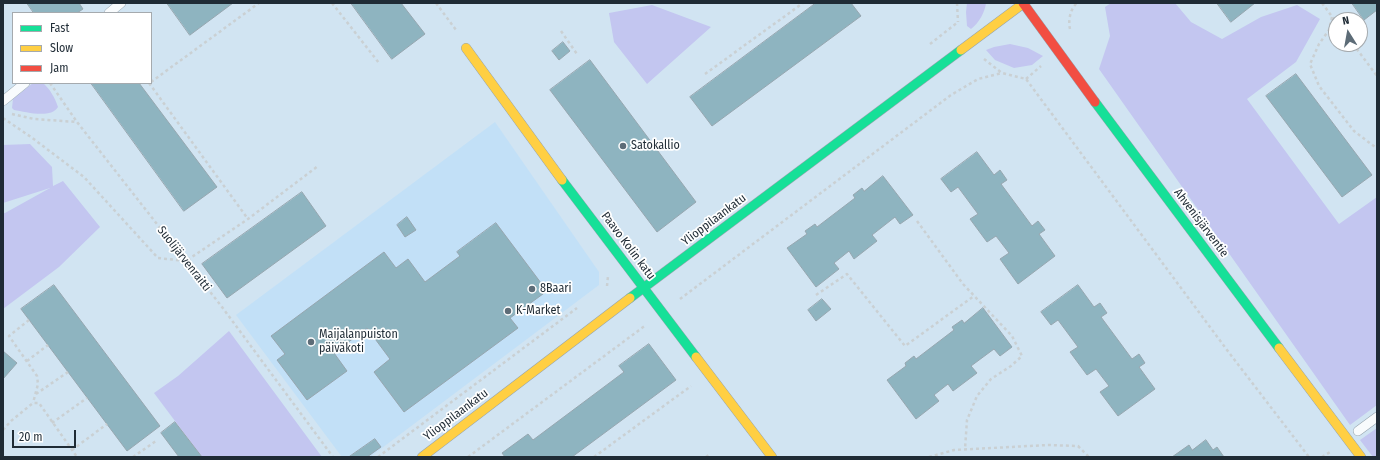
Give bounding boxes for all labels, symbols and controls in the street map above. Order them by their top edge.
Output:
legend [12,12,152,84]
north arrow [1328,12,1368,52]
text: N [1341,14,1350,28]
text: Fast [50,21,69,35]
text: Slow [50,41,73,55]
text: Jam [50,61,68,75]
place label: Satokallio [631,139,680,153]
marker: Satokallio [618,141,628,151]
street label: Ahvenisjärventie [1171,186,1231,260]
street label: Ylioppilaankatu [679,191,749,249]
street label: Paavo Kolin katu [598,209,658,283]
street label: Suolijärvenraitti [154,223,214,295]
place label: 8Baari [540,282,571,296]
marker: 8Baari [527,284,537,294]
place label: K-Market [516,304,560,318]
marker: K-Market [503,306,513,316]
place label: Maijalanpuiston päiväkoti [319,328,398,356]
marker: Maijalanpuiston päiväkoti [306,337,316,347]
street label: Ylioppilaankatu [421,386,491,444]
scale bar [14,422,78,448]
text: 20 m [19,430,43,444]

